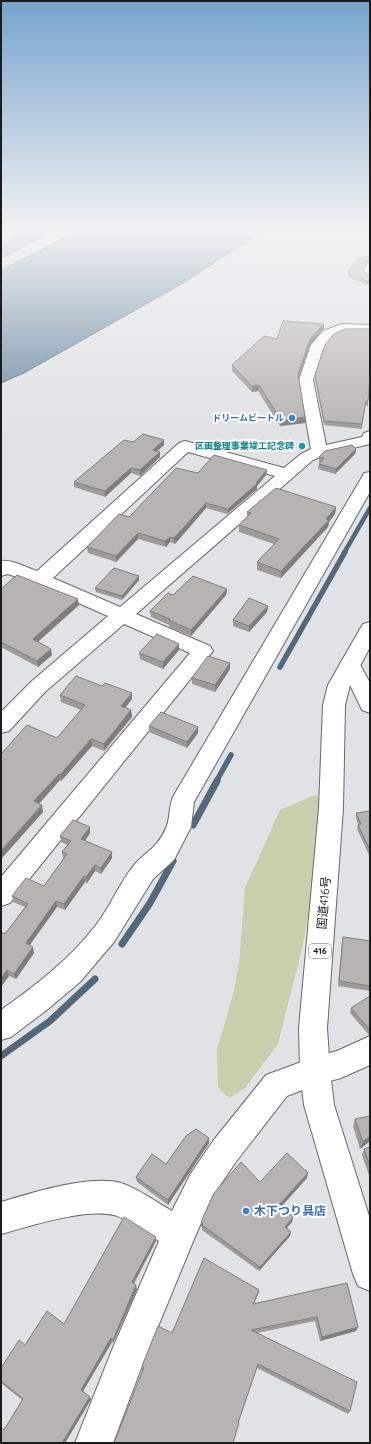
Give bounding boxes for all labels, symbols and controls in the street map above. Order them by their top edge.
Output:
place label: ドリームビートル [212,412,284,423]
marker: ドリームビートル [287,413,297,423]
place label: 区画整理事業竣工記念碑 [195,440,294,451]
marker: 区画整理事業竣工記念碑 [297,441,307,451]
street label: 国道416号 [314,876,333,930]
road number: 416 [309,944,331,958]
place label: 木下つり具店 [254,1203,326,1218]
marker: 木下つり具店 [241,1206,251,1216]

